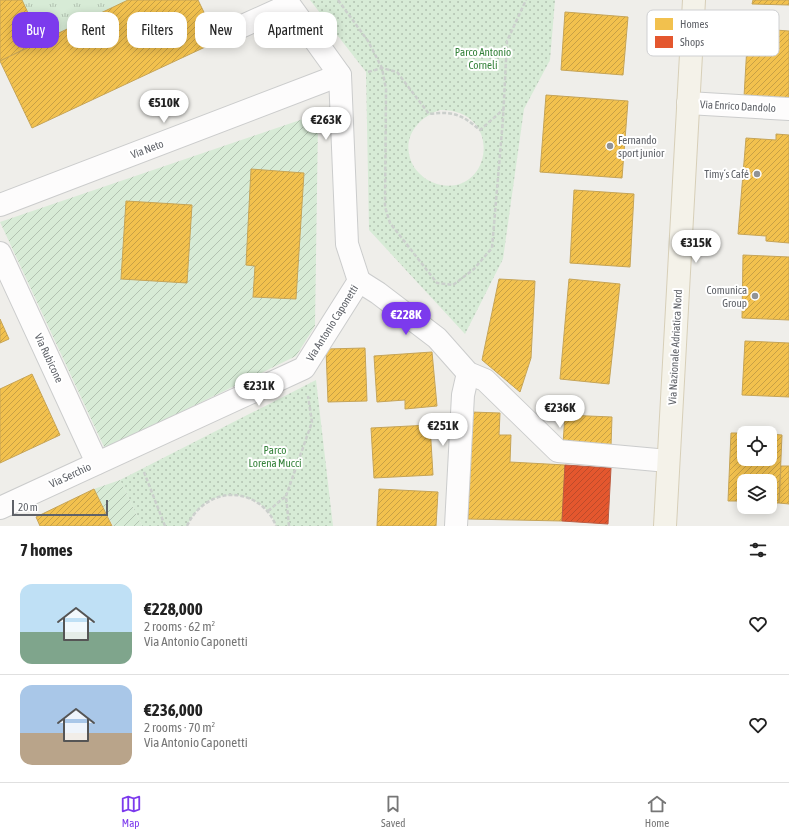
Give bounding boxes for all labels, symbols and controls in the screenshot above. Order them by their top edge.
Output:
legend [647,10,779,56]
chip: Buy [12,12,59,48]
chip: Rent [67,12,119,48]
chip: Filters [127,12,187,48]
chip: New [195,12,246,48]
chip: Apartment [254,12,337,48]
text: Homes [680,18,708,30]
text: Shops [680,36,704,48]
park label: Parco Antonio Corneli [455,46,511,71]
pin: €510K [136,90,192,124]
text: €510K [149,95,179,110]
street label: Via Enrico Dandolo [700,98,776,114]
pin: €263K [298,107,354,141]
text: €263K [311,112,341,127]
place label: Fernando sport junior [618,134,665,159]
street label: Via Neto [129,137,165,161]
marker: Fernando sport junior [605,141,615,151]
place label: Timy´s Café [704,168,749,180]
marker: Timy´s Café [752,169,762,179]
pin: €315K [668,230,724,264]
text: €315K [681,235,711,250]
street label: Via Antonio Caponetti [304,283,360,363]
place label: Comunica Group [707,284,747,309]
street label: Via Nazionale Adriatica Nord [666,289,684,405]
marker: Comunica Group [750,291,760,301]
pin: €228K [378,302,434,336]
text: €228K [391,307,421,322]
street label: Via Rubicone [32,332,66,384]
pin: €231K [231,373,287,407]
text: €231K [244,378,274,393]
pin: €236K [532,395,588,429]
text: €236K [545,400,575,415]
pin: €251K [415,413,471,447]
text: €251K [428,418,458,433]
map controls [737,426,777,514]
button: locate [737,426,777,466]
park label: Parco Lorena Mucci [249,444,301,469]
street label: Via Serchio [47,460,93,490]
button: layers [737,474,777,514]
scale bar [12,498,108,517]
text: 20 m [18,501,38,513]
icon: filters [747,539,769,561]
text: 7 homes [20,540,73,560]
text: €228,000 [144,599,203,619]
icon: home [52,600,100,648]
icon: heart [747,613,769,635]
text: 2 rooms · 62 m² [144,619,215,634]
text: Via Antonio Caponetti [144,634,248,649]
text: €236,000 [144,700,203,720]
icon: home [52,701,100,749]
icon: heart [747,714,769,736]
text: 2 rooms · 70 m² [144,720,215,735]
text: Via Antonio Caponetti [144,735,248,750]
tab: Map [120,793,142,829]
tab: Saved [381,793,405,829]
tab: Home [645,793,669,829]

